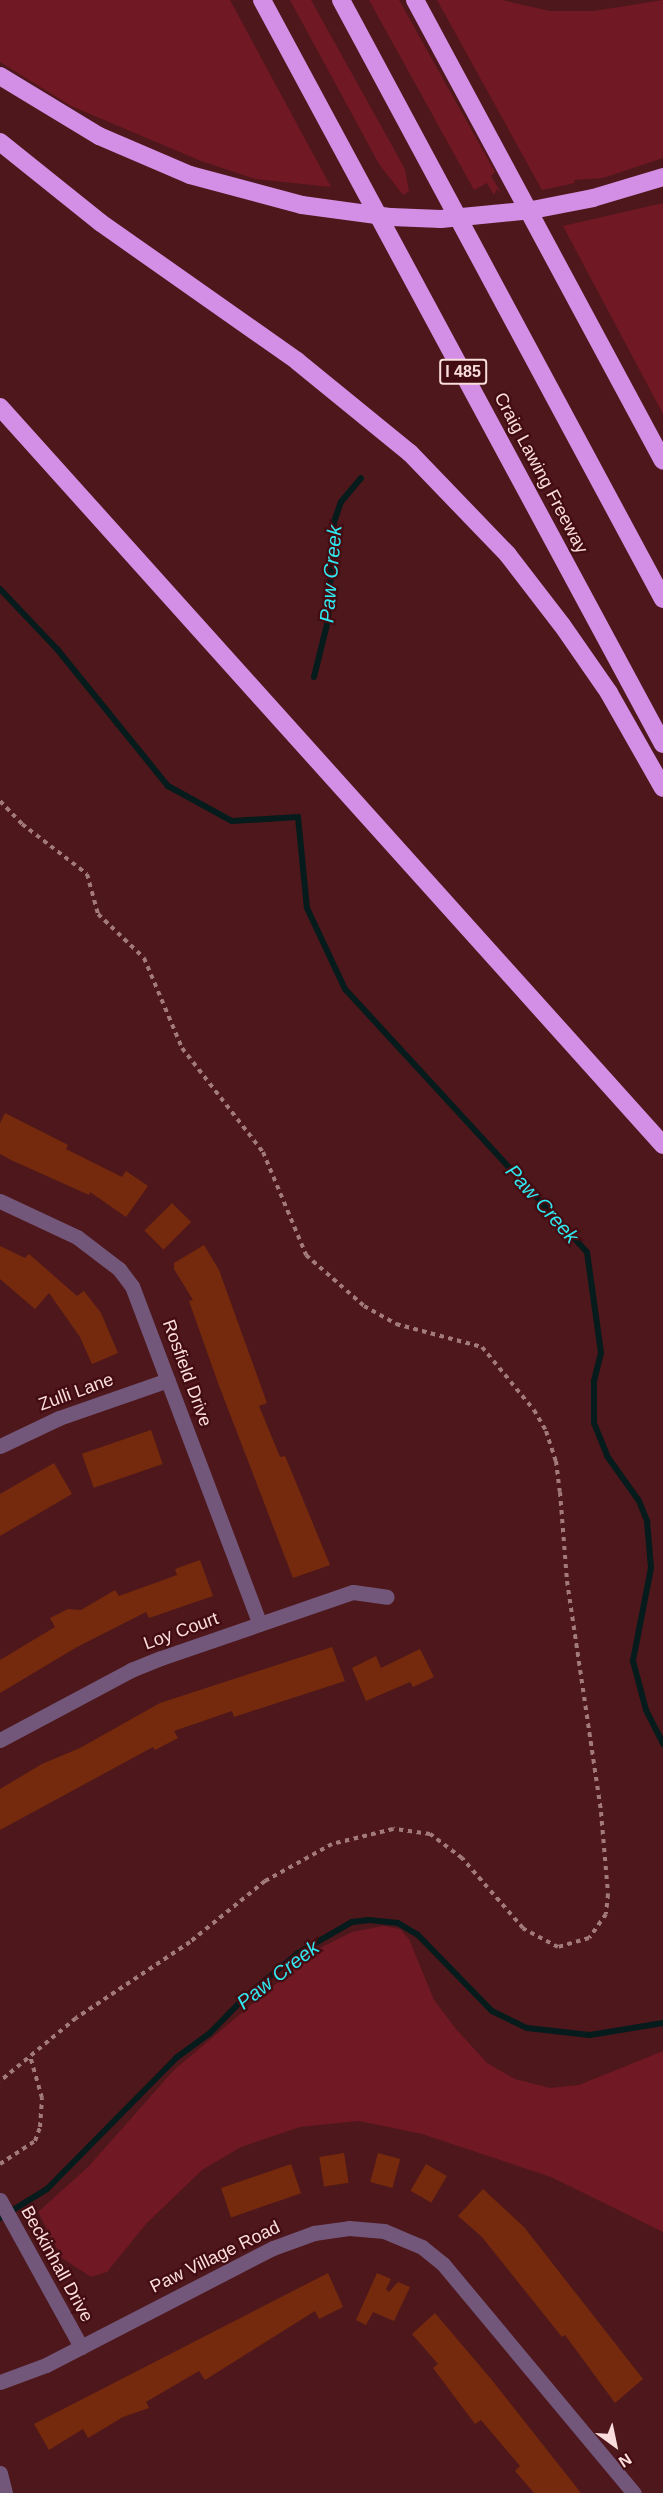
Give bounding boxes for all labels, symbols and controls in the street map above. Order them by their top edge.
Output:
road number: I 485 [439,359,487,385]
street label: Craig Lawing Freeway [489,389,593,557]
water label: Paw Creek [315,524,347,624]
water label: Paw Creek [500,1160,584,1248]
street label: Rosfield Drive [158,1317,216,1429]
street label: Zulli Lane [36,1369,116,1415]
street label: Loy Court [141,1608,221,1654]
water label: Paw Creek [232,1935,324,2015]
street label: Beckinhall Drive [16,2202,98,2326]
street label: Paw Village Road [147,2216,283,2298]
north arrow [585,2415,645,2475]
text: N [616,2450,635,2471]

